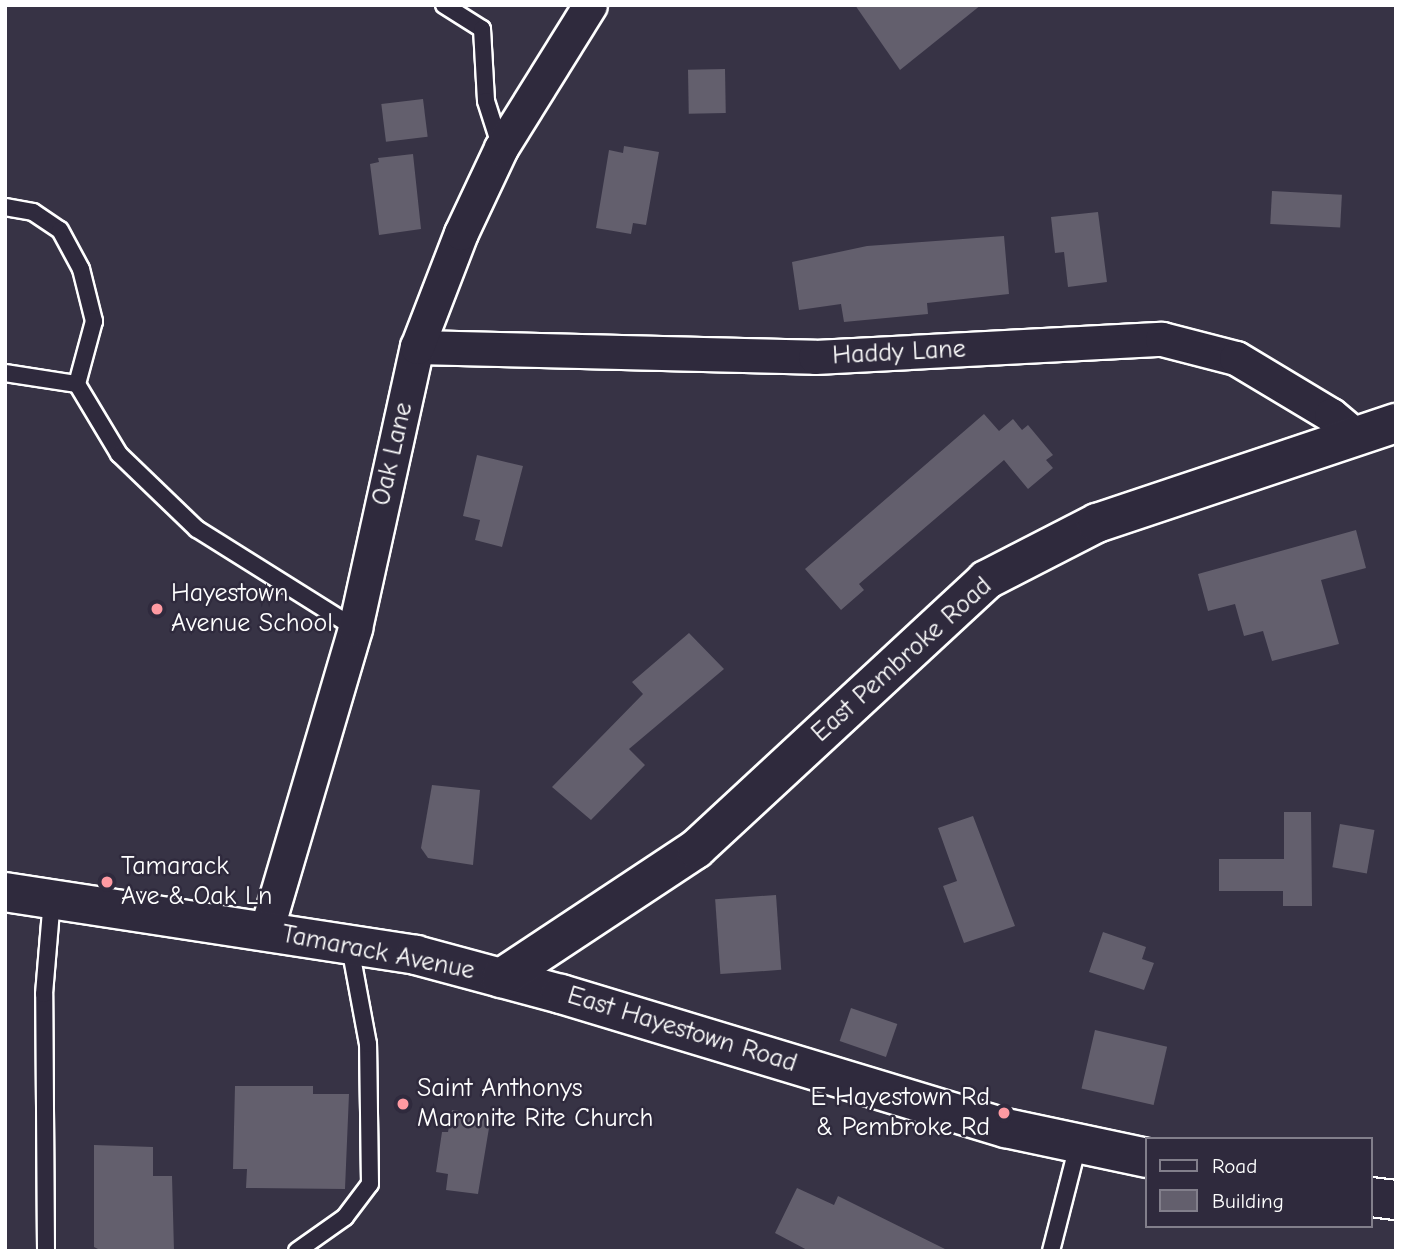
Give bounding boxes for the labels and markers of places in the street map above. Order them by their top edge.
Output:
place label: Hayestown Avenue School [171,578,333,640]
marker: Hayestown Avenue School [149,601,165,617]
place label: Tamarack Ave & Oak Ln [121,851,272,912]
marker: Tamarack Ave & Oak Ln [99,874,115,890]
place label: Saint Anthonys Maronite Rite Church [417,1073,653,1134]
place label: E Hayestown Rd & Pembroke Rd [811,1082,990,1144]
marker: Saint Anthonys Maronite Rite Church [395,1096,411,1112]
marker: E Hayestown Rd & Pembroke Rd [996,1105,1012,1121]

